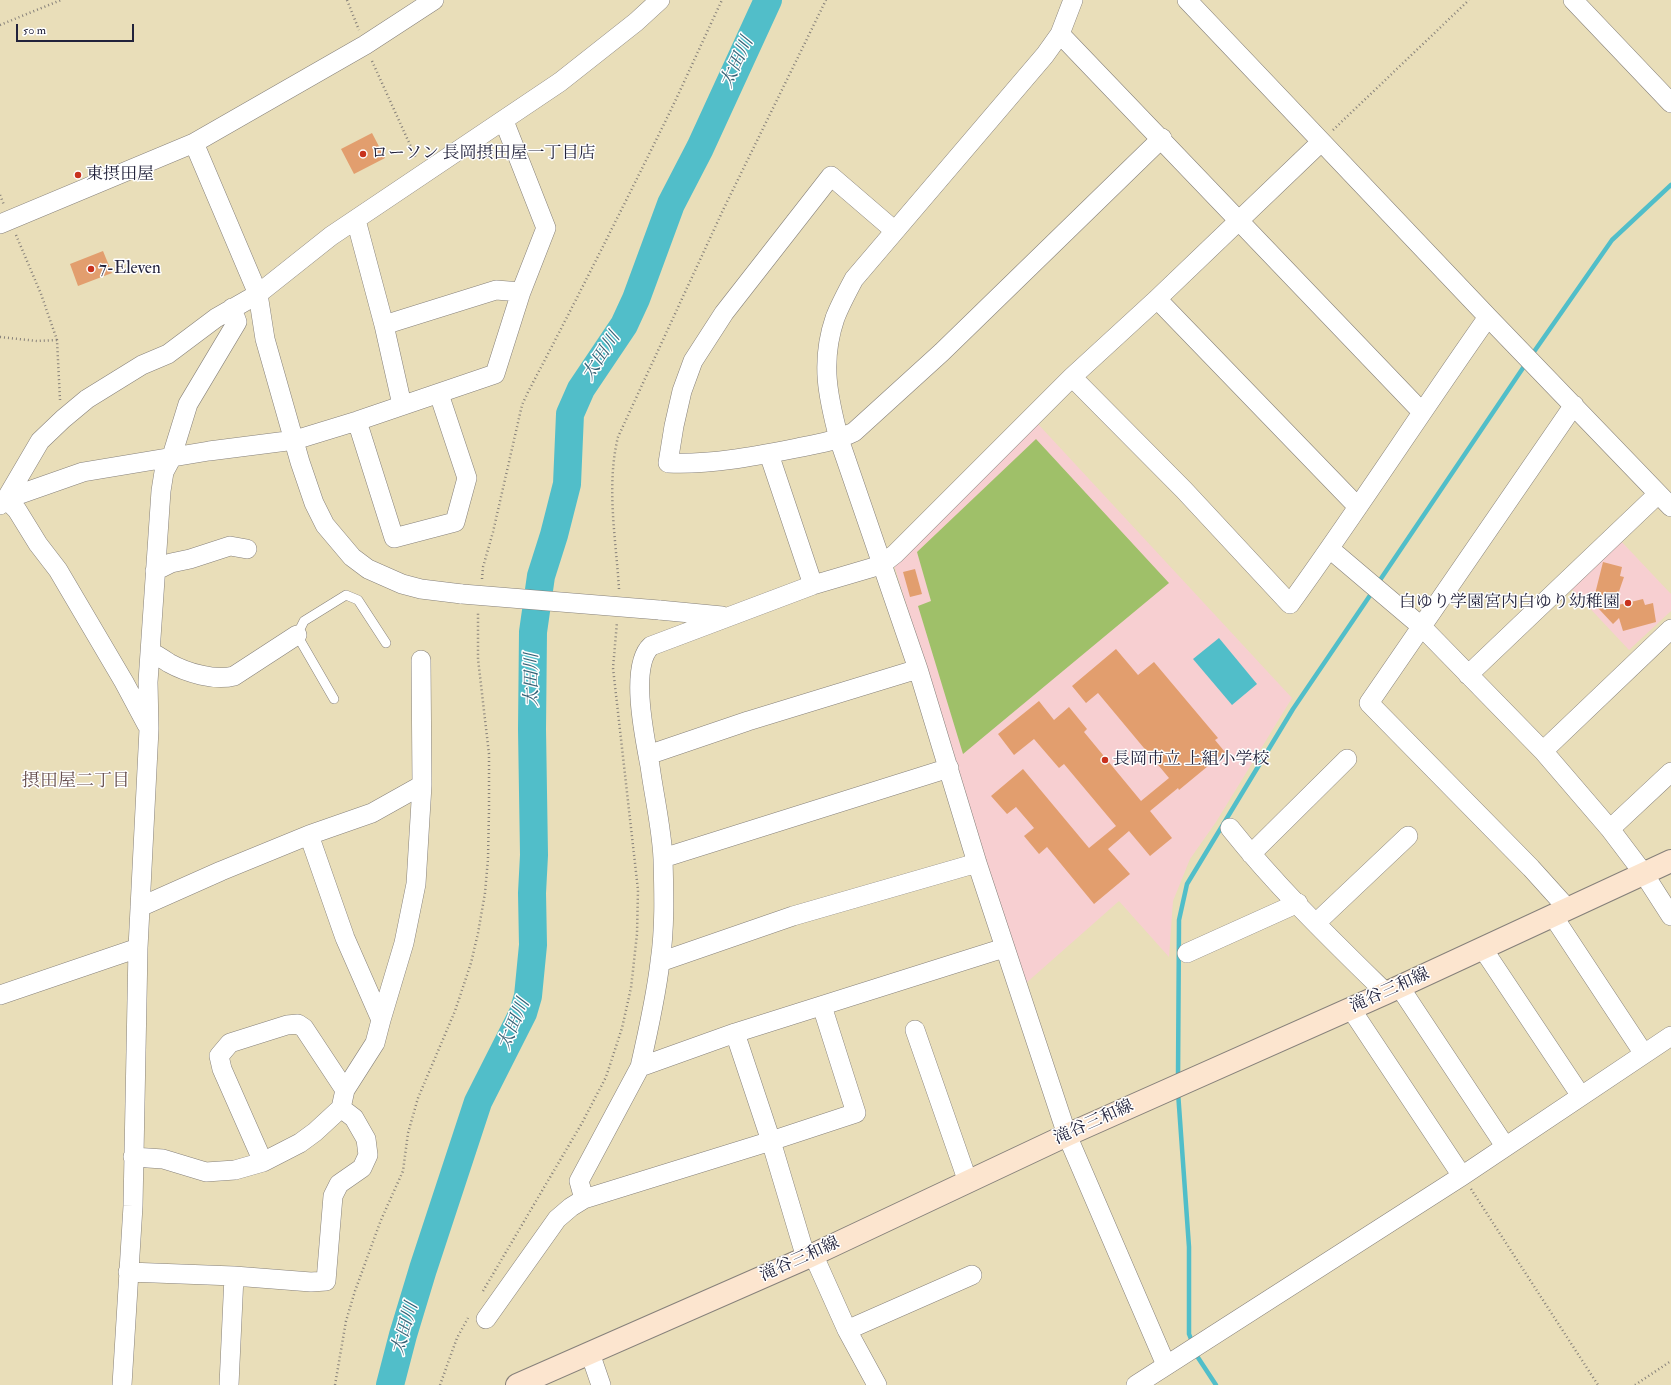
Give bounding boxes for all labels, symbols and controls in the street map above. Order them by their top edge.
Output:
scale bar [18,16,136,42]
text: 50 m [23,23,46,38]
water label: 太田川 [717,34,759,92]
place label: ローソン 長岡摂田屋一丁目店 [371,144,596,164]
marker: ローソン 長岡摂田屋一丁目店 [358,149,368,159]
place label: 東摂田屋 [86,165,154,185]
marker: 東摂田屋 [73,170,83,180]
place label: 7-Eleven [99,259,161,279]
marker: 7-Eleven [86,264,96,274]
water label: 太田川 [578,328,626,386]
place label: 白ゆり学園宮内白ゆり幼稚園 [1399,593,1620,613]
marker: 白ゆり学園宮内白ゆり幼稚園 [1623,598,1633,608]
water label: 太田川 [522,653,544,707]
place label: 長岡市立 上組小学校 [1113,750,1270,770]
marker: 長岡市立 上組小学校 [1100,755,1110,765]
district label: 摂田屋二丁目 [22,771,130,793]
street label: 滝谷三和線 [1347,964,1433,1018]
water label: 太田川 [495,996,535,1054]
street label: 滝谷三和線 [1051,1096,1137,1150]
street label: 滝谷三和線 [757,1233,843,1287]
water label: 太田川 [388,1300,424,1358]

